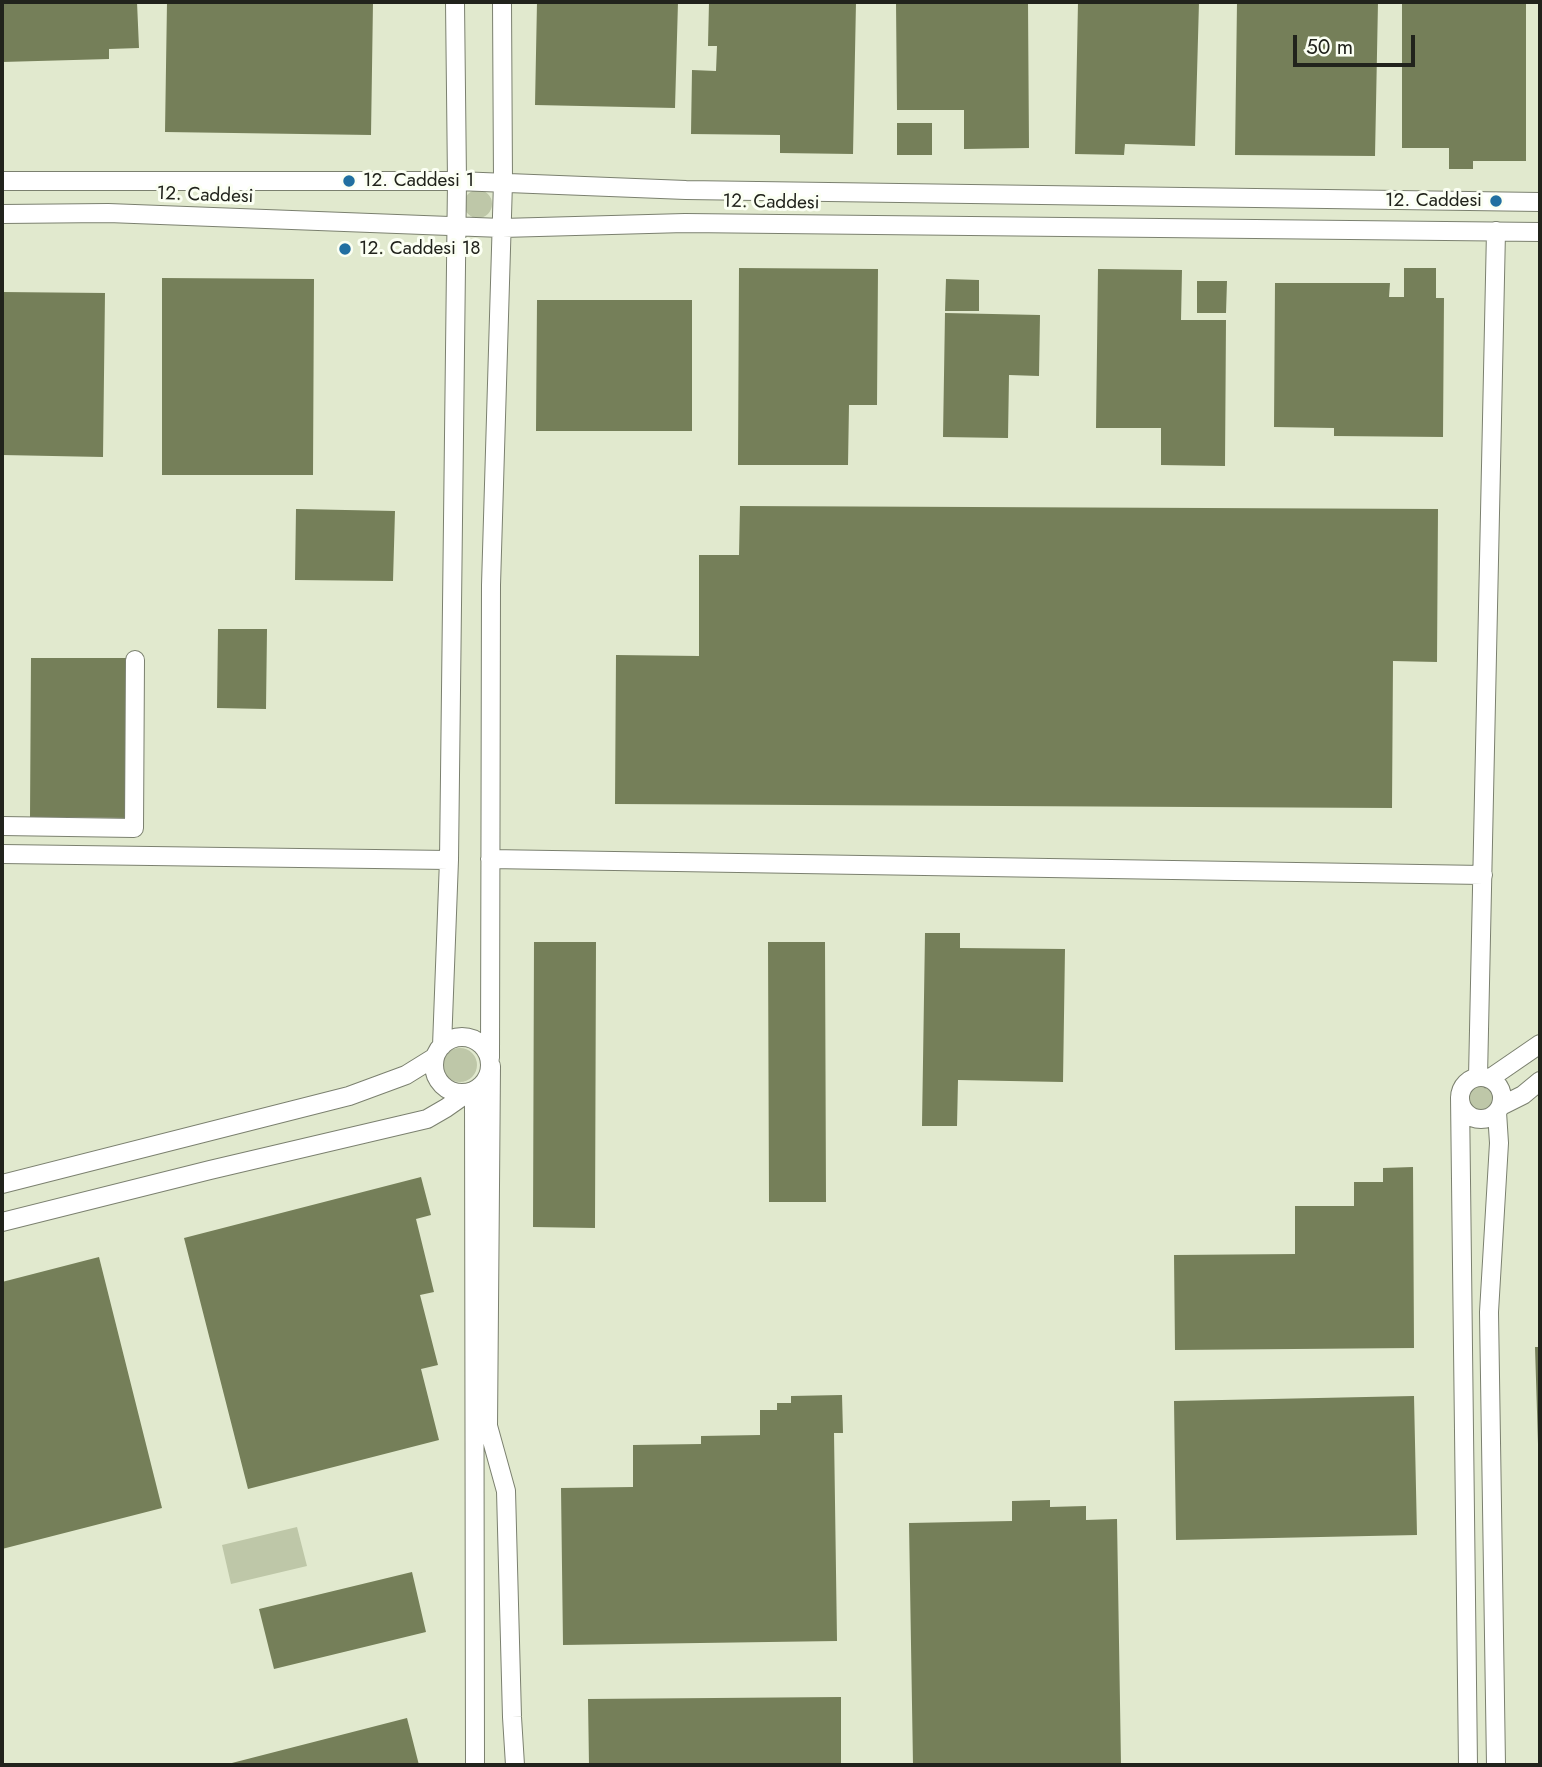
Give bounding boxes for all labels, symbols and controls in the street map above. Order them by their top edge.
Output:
scale bar [1297,21,1420,65]
text: 50 m [1306,32,1353,62]
place label: 12. Caddesi 1 [363,170,474,192]
marker: 12. Caddesi 1 [341,173,357,189]
street label: 12. Caddesi [156,183,254,209]
place label: 12. Caddesi [1385,190,1482,212]
street label: 12. Caddesi [722,191,820,215]
marker: 12. Caddesi [1488,193,1504,209]
place label: 12. Caddesi 18 [359,238,481,260]
marker: 12. Caddesi 18 [337,241,353,257]

